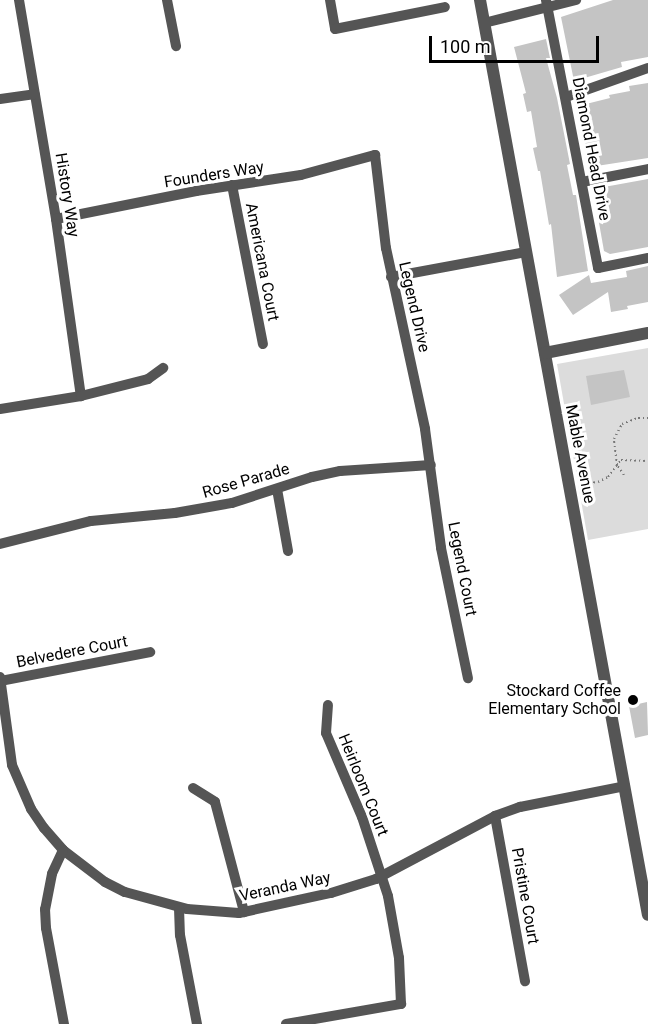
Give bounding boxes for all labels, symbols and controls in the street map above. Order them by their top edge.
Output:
scale bar [432,24,602,62]
text: 100 m [440,36,491,57]
street label: Diamond Head Drive [568,76,614,222]
street label: History Way [51,152,83,238]
street label: Founders Way [163,158,265,192]
street label: Americana Court [241,201,283,323]
street label: Legend Drive [394,260,434,354]
street label: Mable Avenue [561,403,599,505]
street label: Rose Parade [200,459,292,503]
street label: Legend Court [443,520,481,618]
street label: Belvedere Court [15,632,129,672]
place label: Stockard Coffee Elementary School [488,681,621,719]
marker: Stockard Coffee Elementary School [626,693,640,707]
street label: Heirloom Court [334,731,392,839]
street label: Pristine Court [507,846,543,946]
street label: Veranda Way [238,868,332,906]

